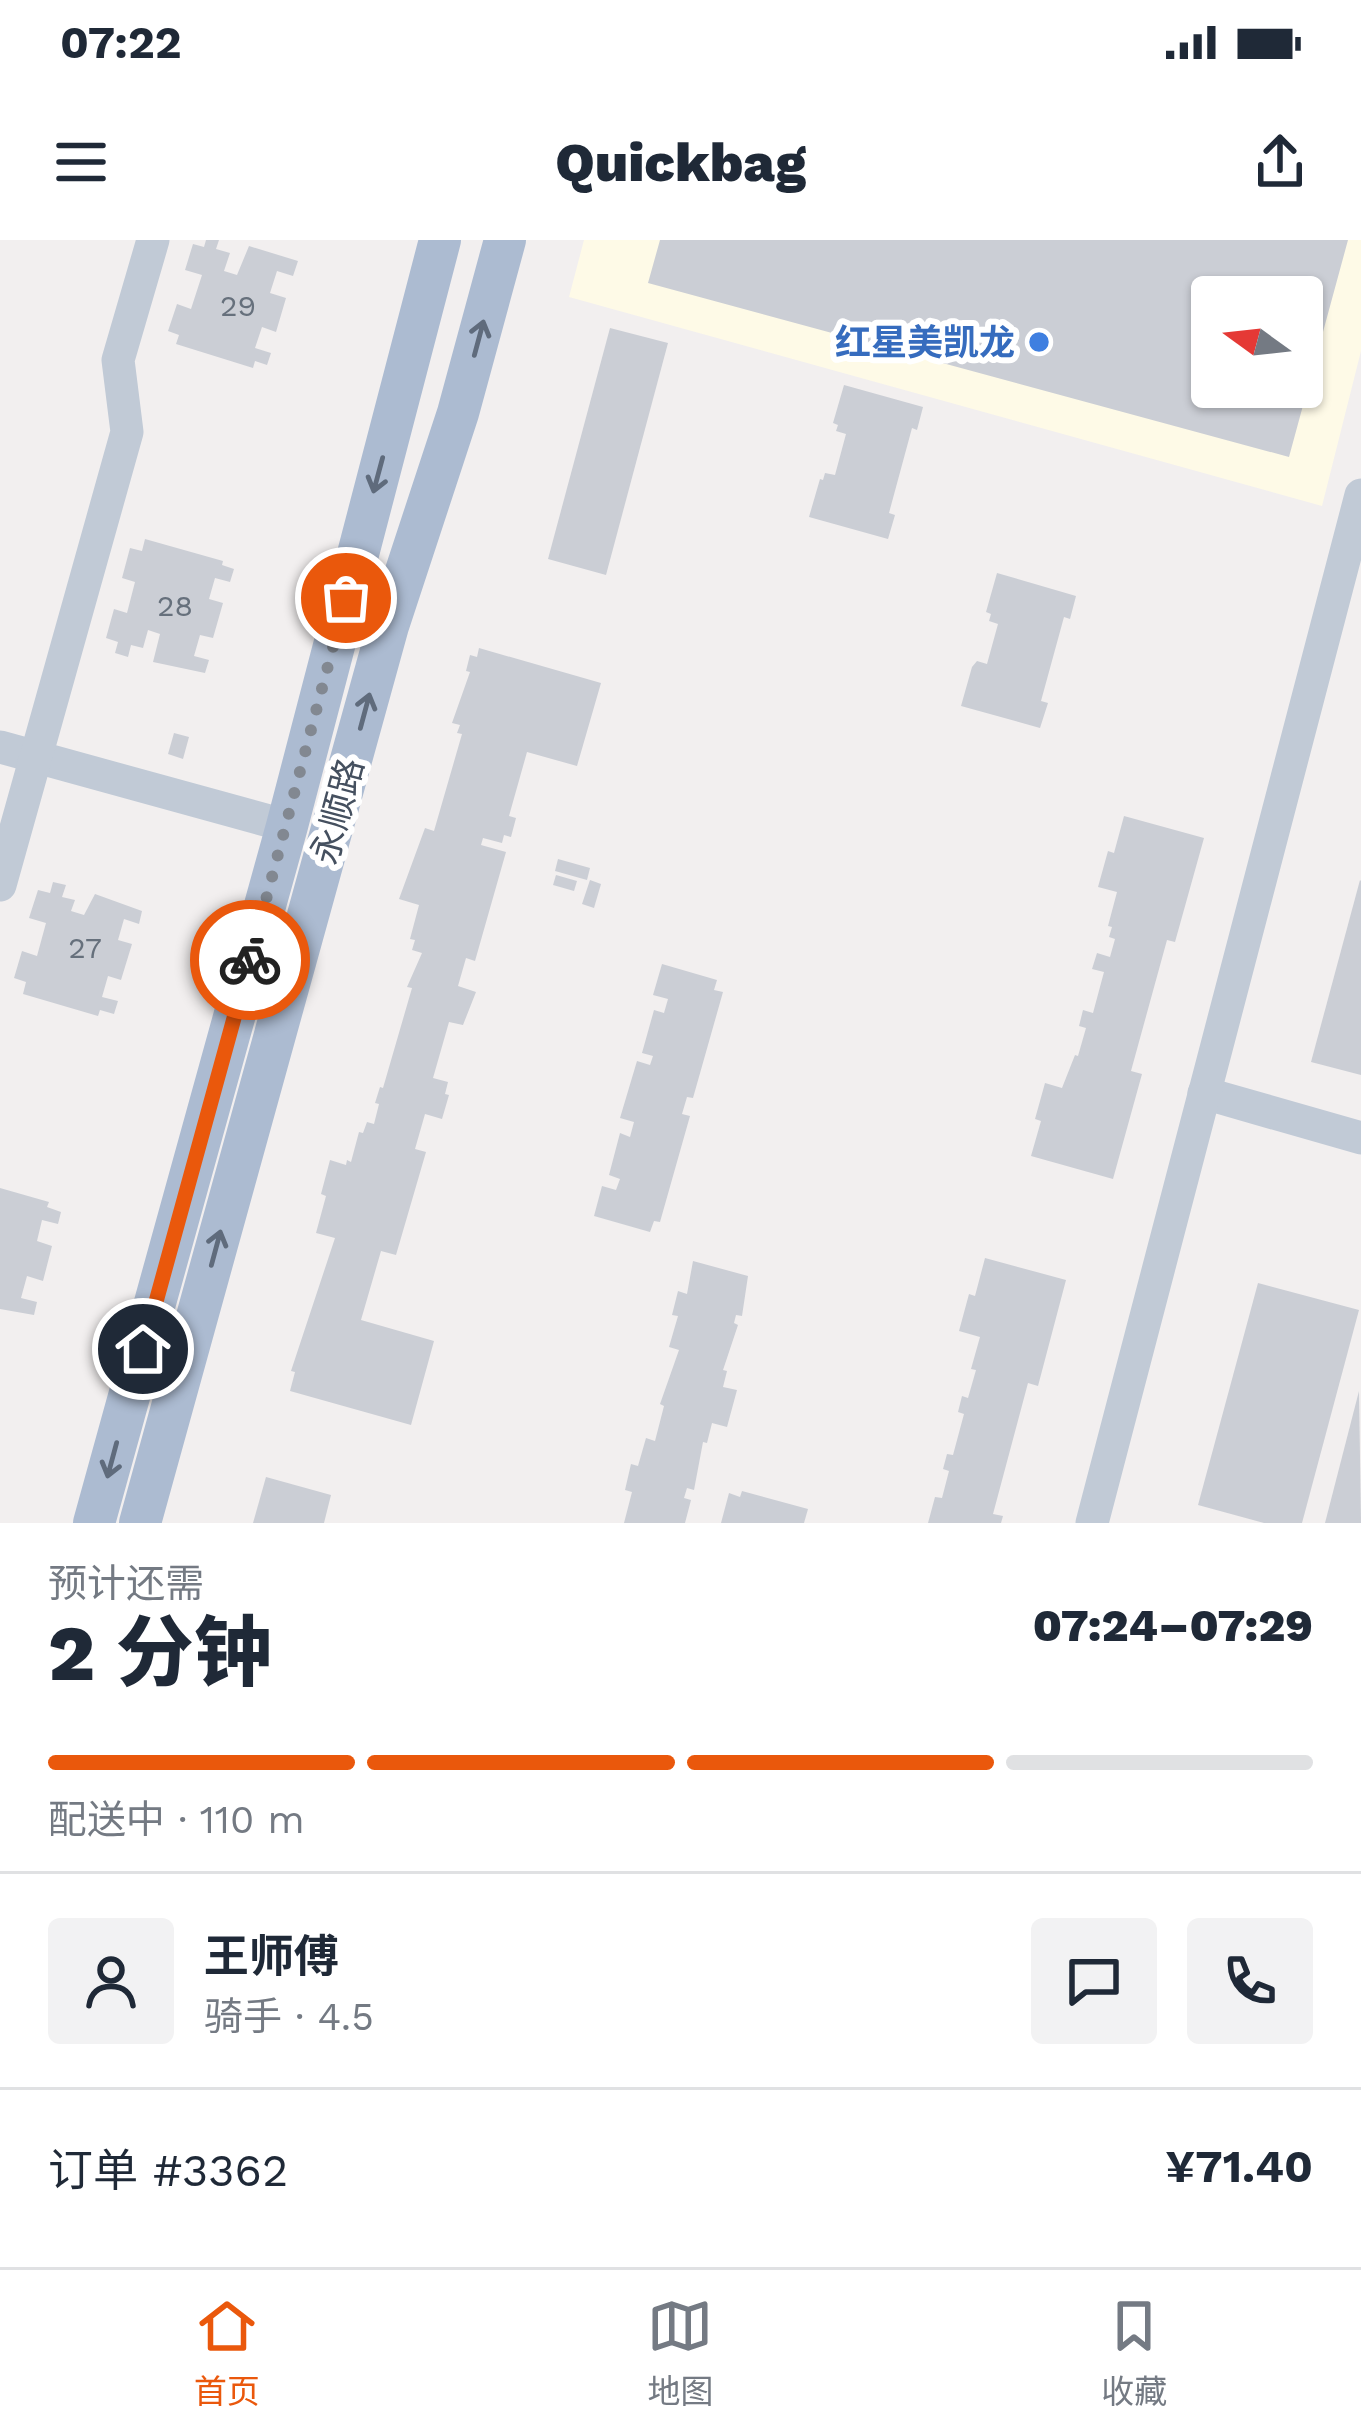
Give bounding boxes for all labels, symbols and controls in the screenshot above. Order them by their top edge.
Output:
text: 07:22 [60,16,182,69]
icon: menu [48,129,114,195]
icon: share [1247,129,1313,195]
text: Quickbag [555,131,806,194]
north arrow [1191,276,1323,408]
map controls [1191,276,1323,408]
house number: 29 [220,288,256,323]
one-way arrow [469,319,491,357]
place label: 红星美凯龙 [835,322,1015,364]
marker: 红星美凯龙 [1026,329,1052,355]
one-way arrow [366,455,388,493]
pin [295,547,397,649]
icon: bag [313,565,379,631]
house number: 28 [157,588,193,623]
one-way arrow [355,692,377,730]
street label: 永顺路 [304,754,372,869]
courier [190,900,310,1020]
icon: bike [217,927,283,993]
house number: 27 [68,930,102,965]
one-way arrow [206,1230,228,1268]
pin [92,1298,194,1400]
icon: home [110,1316,176,1382]
one-way arrow [100,1440,122,1478]
text: 预计还需 [48,1561,204,1606]
text: 07:24–07:29 [1033,1599,1313,1652]
text: 2 分钟 [48,1607,272,1699]
text: 配送中 · 110 m [48,1797,305,1842]
button: person [48,1918,174,2044]
button: chat [1031,1918,1157,2044]
button: phone [1187,1918,1313,2044]
text: 王师傅 [204,1930,339,1983]
text: 骑手 · 4.5 [204,1994,374,2039]
text: ¥71.40 [1165,2140,1313,2193]
text: 订单 #3362 [48,2144,288,2197]
tab: 首页 [194,2293,260,2413]
tab: 地图 [647,2293,713,2413]
tab: 收藏 [1101,2293,1167,2413]

